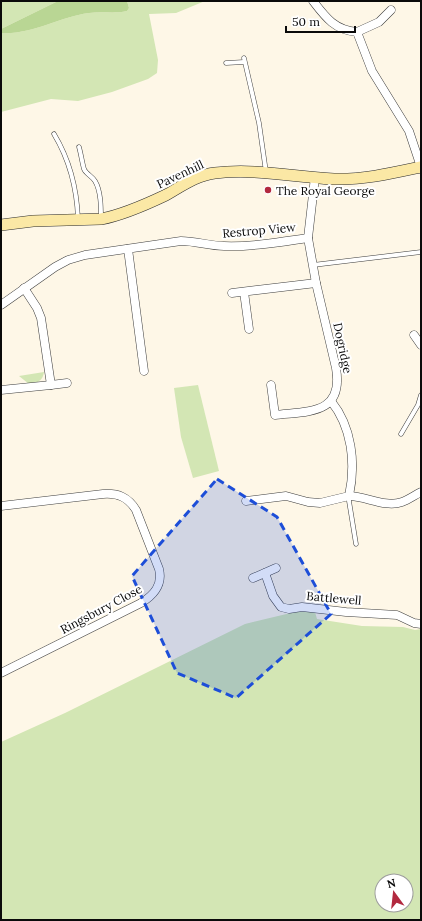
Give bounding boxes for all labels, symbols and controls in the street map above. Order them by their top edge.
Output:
scale bar [286,8,355,34]
text: 50 m [292,14,320,29]
street label: Pavenhill [154,157,206,191]
place label: The Royal George [276,183,375,198]
marker: The Royal George [263,185,273,195]
street label: Restrop View [222,219,297,241]
street label: Dogridge [330,321,356,375]
street label: Ringsbury Close [58,581,145,637]
street label: Battlewell [306,588,362,608]
north arrow [374,873,414,913]
text: N [385,875,398,891]

